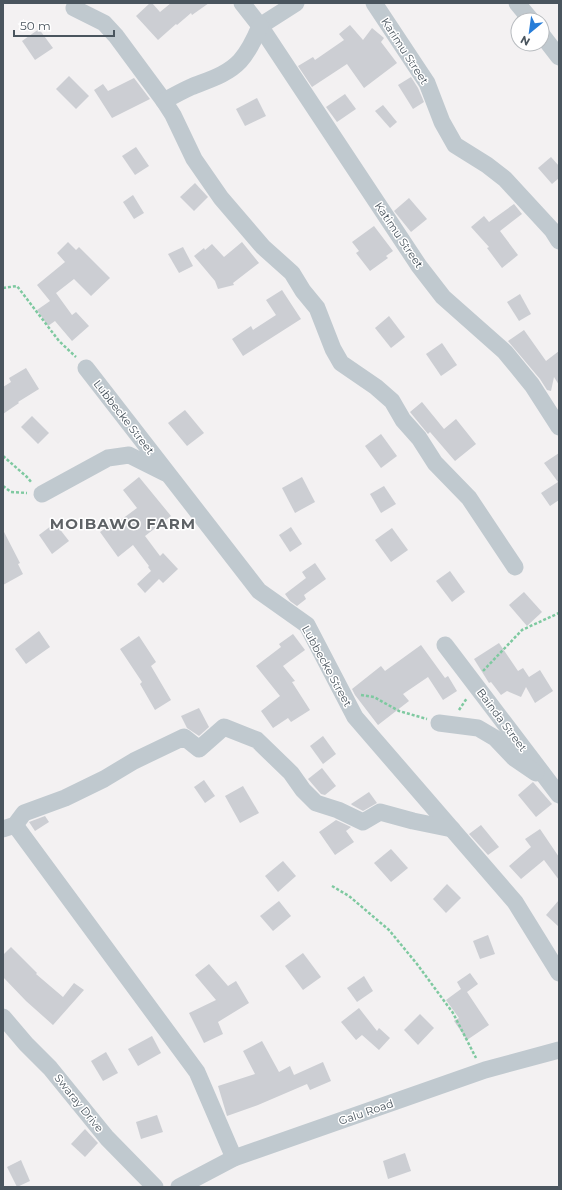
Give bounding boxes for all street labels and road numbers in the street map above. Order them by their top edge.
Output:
street label: Karimu Street [378,15,432,87]
street label: Katimu Street [372,199,427,271]
street label: Lubbecke Street [91,377,158,457]
street label: Lubbecke Street [299,623,355,709]
street label: Bainda Street [474,686,531,755]
street label: Swaray Drive [51,1071,107,1135]
street label: Galu Road [337,1096,395,1128]

